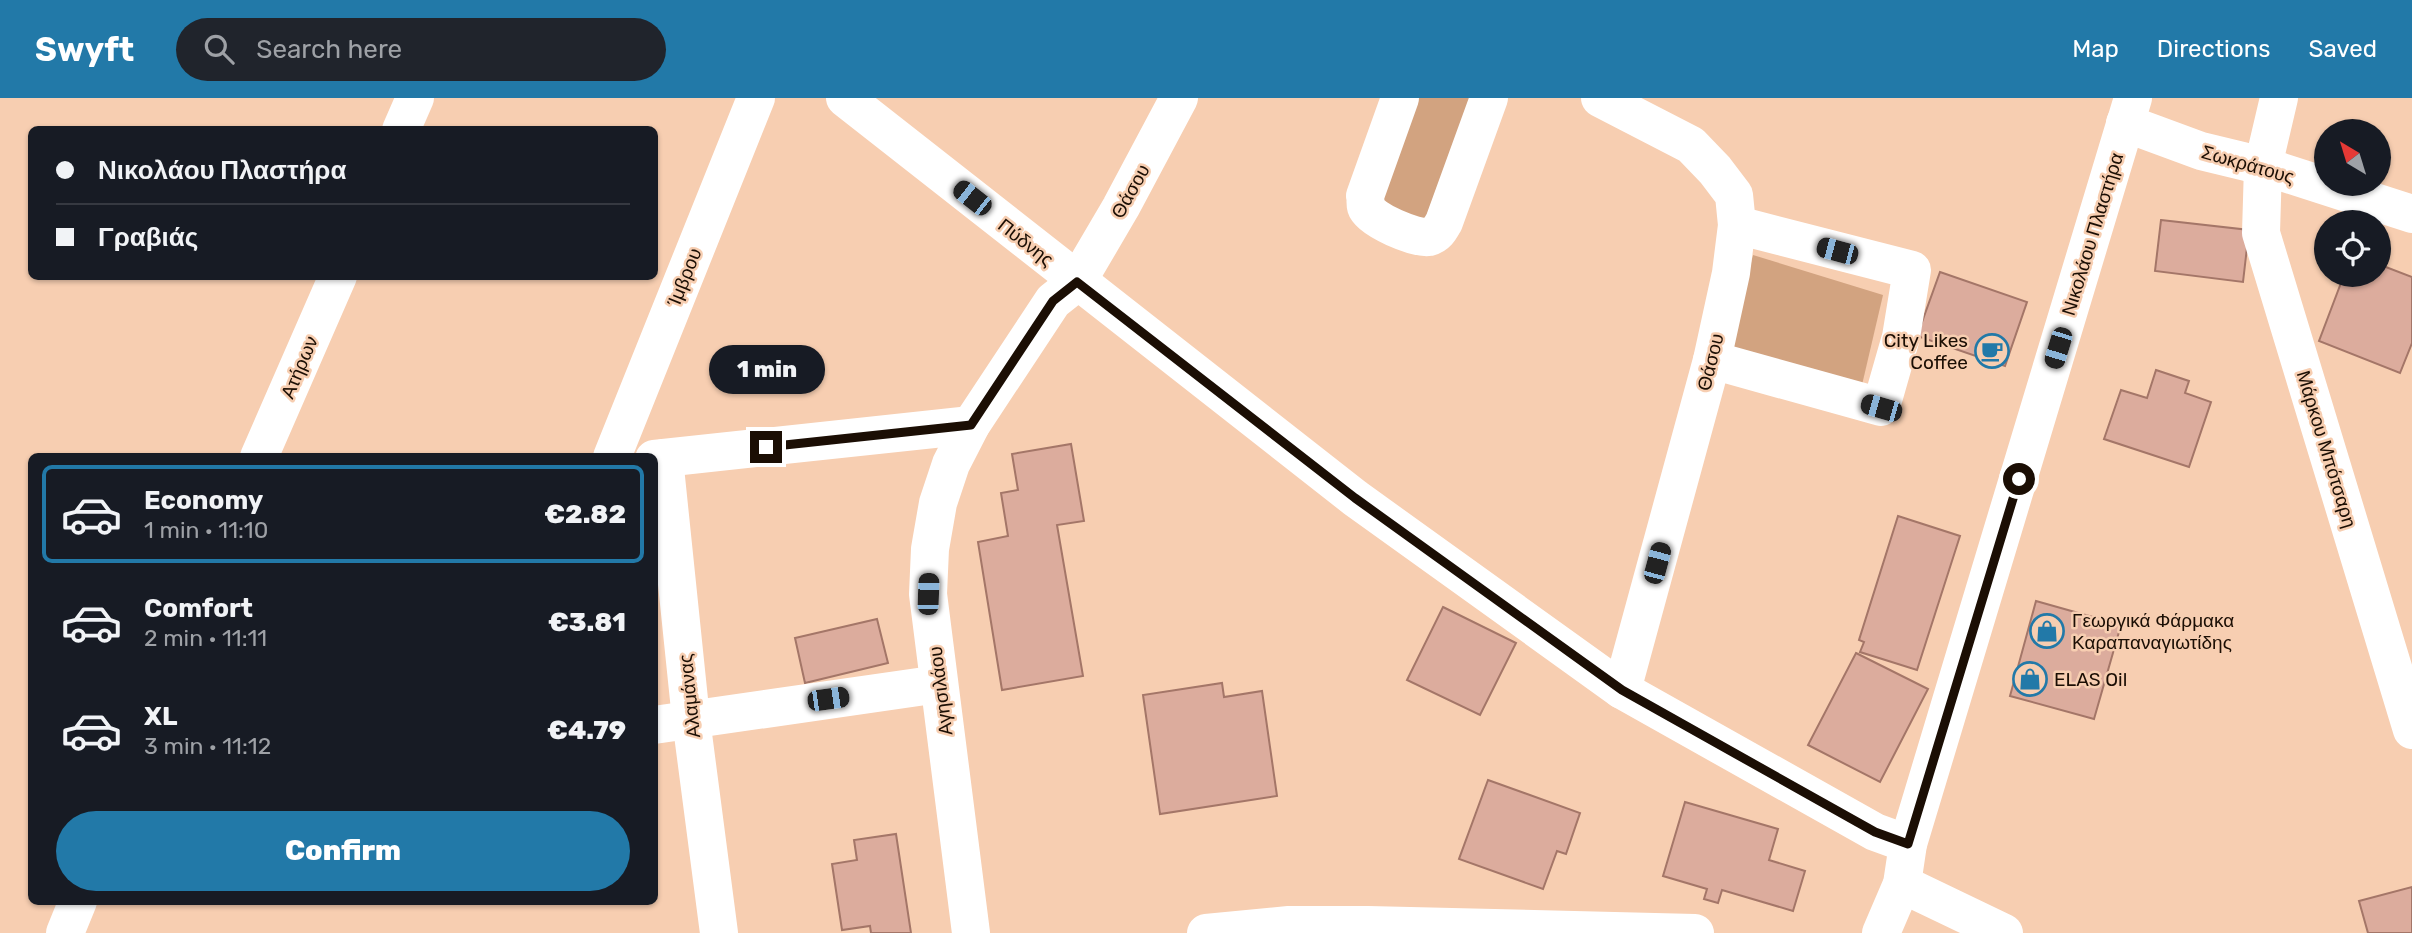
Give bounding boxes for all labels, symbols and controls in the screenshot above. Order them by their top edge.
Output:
search box [176,18,666,81]
text: Swyft [35,30,134,69]
icon: search [200,30,238,68]
text: Search here [256,34,402,65]
text: Map [2072,35,2119,63]
text: Directions [2157,35,2270,63]
text: Saved [2308,35,2377,63]
north arrow [2314,119,2390,196]
map controls [2314,119,2391,287]
street label: Σωκράτους [2199,140,2297,189]
street label: Νικολάου Πλαστήρα [2057,150,2128,318]
text: Νικολάου Πλαστήρα [98,155,346,186]
street label: Θάσου [1106,160,1155,222]
car [949,177,996,219]
button: locate [2314,210,2391,287]
street label: Πύδνης [993,214,1058,271]
text: Γραβιάς [98,222,198,253]
car [1814,235,1861,267]
street label: Ίμβρου [662,245,707,311]
car [2042,325,2075,371]
place label: City Likes Coffee [1884,329,1968,374]
street label: Θάσου [1692,331,1729,393]
street label: Ατήρων [276,332,323,402]
cafe icon: City Likes Coffee [1973,332,2011,370]
callout: 1 min [708,345,824,394]
text: 1 min [737,355,797,383]
street label: Μάρκου Μπότσαρη [2292,368,2361,530]
car [1858,392,1905,424]
route end [750,431,782,463]
route start [2003,463,2035,495]
icon: car [60,483,123,546]
text: Economy [144,485,263,516]
text: €2.82 [544,499,626,530]
text: 1 min · 11:10 [144,516,268,544]
car [1642,540,1673,586]
car [917,573,940,615]
icon: car [60,591,123,654]
text: Comfort [144,593,253,624]
text: €3.81 [548,607,626,638]
place label: Γεωργικά Φάρμακα Καραπαναγιωτίδης [2072,609,2234,654]
shop icon: Γεωργικά Φάρμακα Καραπαναγιωτίδης [2028,612,2066,650]
text: 2 min · 11:11 [144,624,267,652]
street label: Αγησιλάου [924,645,957,737]
street label: Αλαμάνας [674,653,705,739]
shop icon: ELAS Oil [2011,660,2049,698]
place label: ELAS Oil [2054,668,2127,691]
car [806,686,851,712]
icon: car [60,699,123,762]
text: XL [144,701,177,732]
text: €4.79 [547,715,626,746]
text: 3 min · 11:12 [144,732,271,760]
button: Confirm [56,811,630,891]

